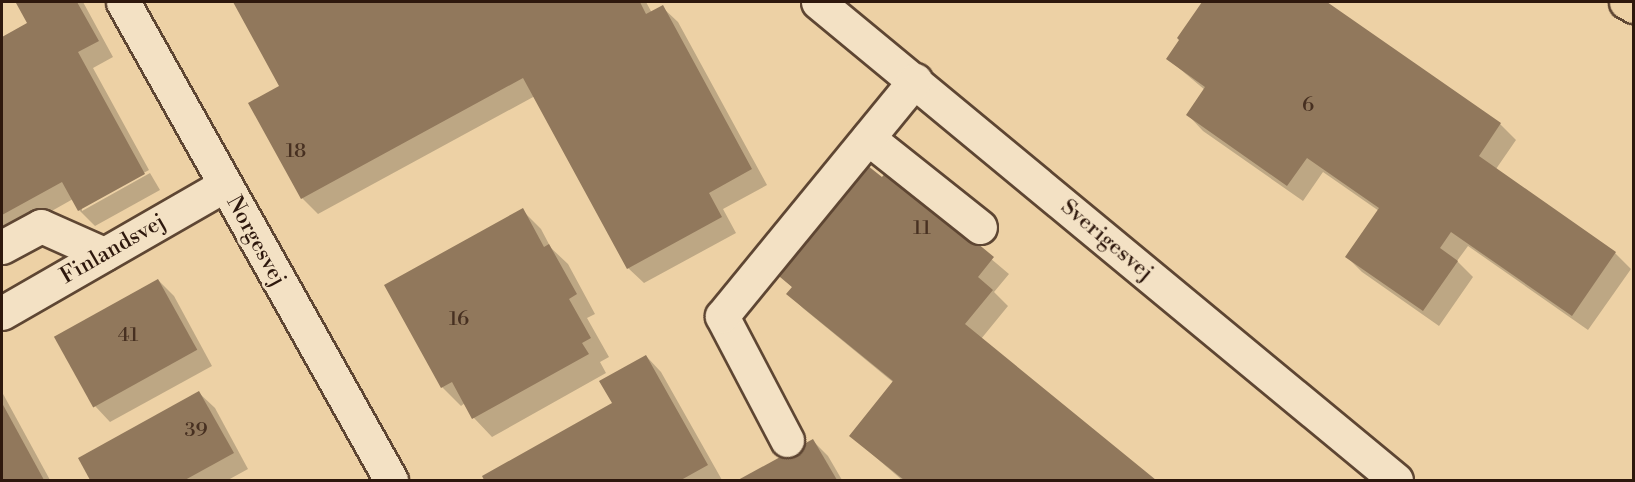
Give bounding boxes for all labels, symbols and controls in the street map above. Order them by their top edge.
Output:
house number: 6 [1302,93,1314,117]
house number: 18 [286,139,306,163]
street label: Norgesvej [220,191,292,291]
street label: Sverigesvej [1055,194,1159,286]
street label: Finlandsvej [56,208,170,290]
house number: 11 [913,216,931,240]
house number: 16 [449,307,469,331]
house number: 41 [118,323,138,347]
house number: 39 [184,418,208,442]

